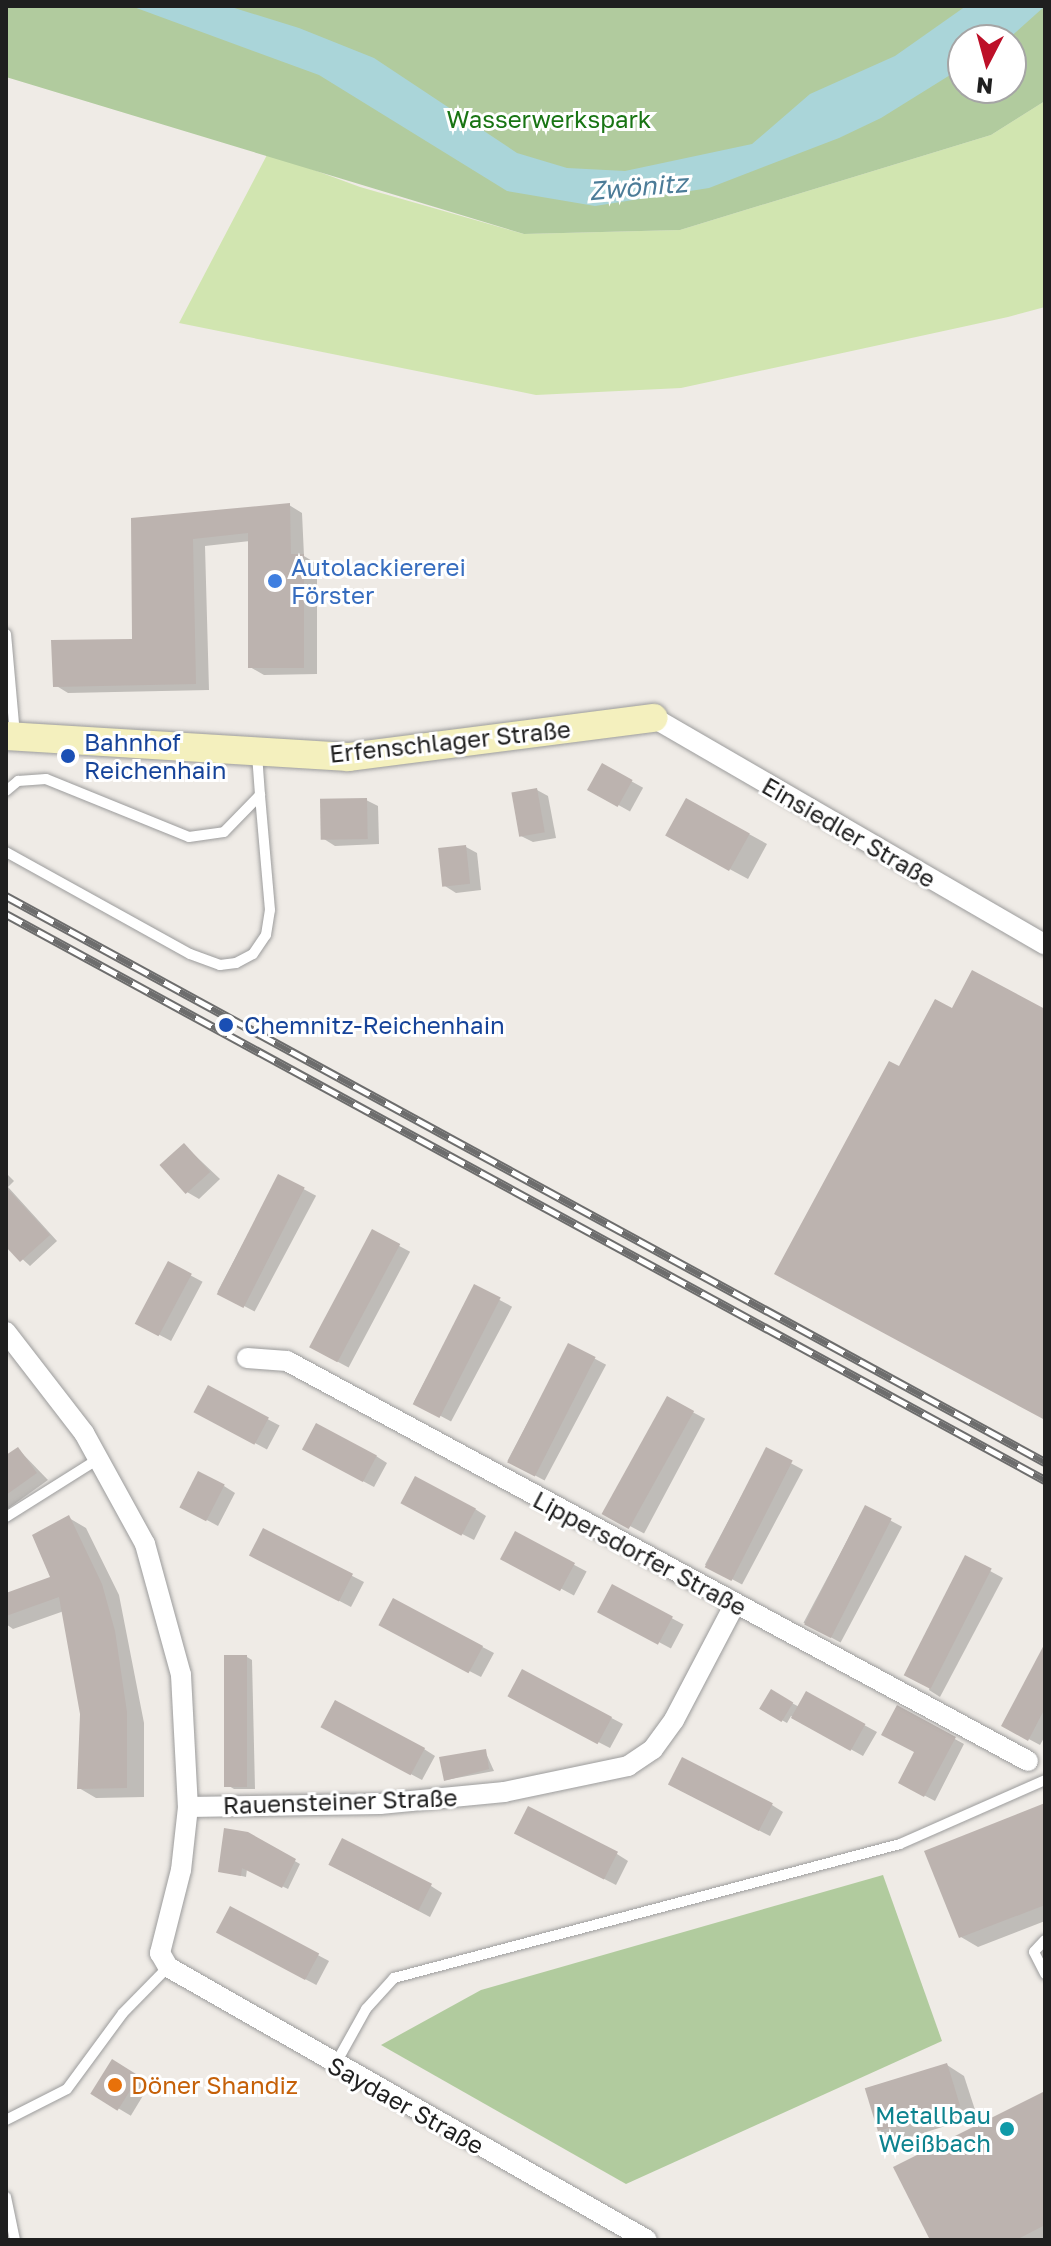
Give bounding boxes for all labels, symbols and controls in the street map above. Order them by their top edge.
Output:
north arrow [947,24,1027,104]
text: N [975,72,994,101]
park label: Wasserwerkspark [447,105,651,133]
water label: Zwönitz [588,167,688,207]
place label: Autolackiererei Förster [291,553,466,609]
marker: Autolackiererei Förster [266,572,284,590]
street label: Erfenschlager Straße [328,714,572,768]
place label: Bahnhof Reichenhain [84,728,226,784]
marker: Bahnhof Reichenhain [59,747,77,765]
street label: Einsiedler Straße [757,771,941,893]
place label: Chemnitz-Reichenhain [244,1011,505,1039]
marker: Chemnitz-Reichenhain [215,1014,237,1036]
street label: Lippersdorfer Straße [528,1485,752,1621]
street label: Rauensteiner Straße [222,1783,458,1819]
street label: Saydaer Straße [323,2050,489,2160]
place label: Döner Shandiz [131,2071,298,2099]
marker: Döner Shandiz [106,2076,124,2094]
place label: Metallbau Weißbach [875,2101,991,2157]
marker: Metallbau Weißbach [998,2120,1016,2138]

